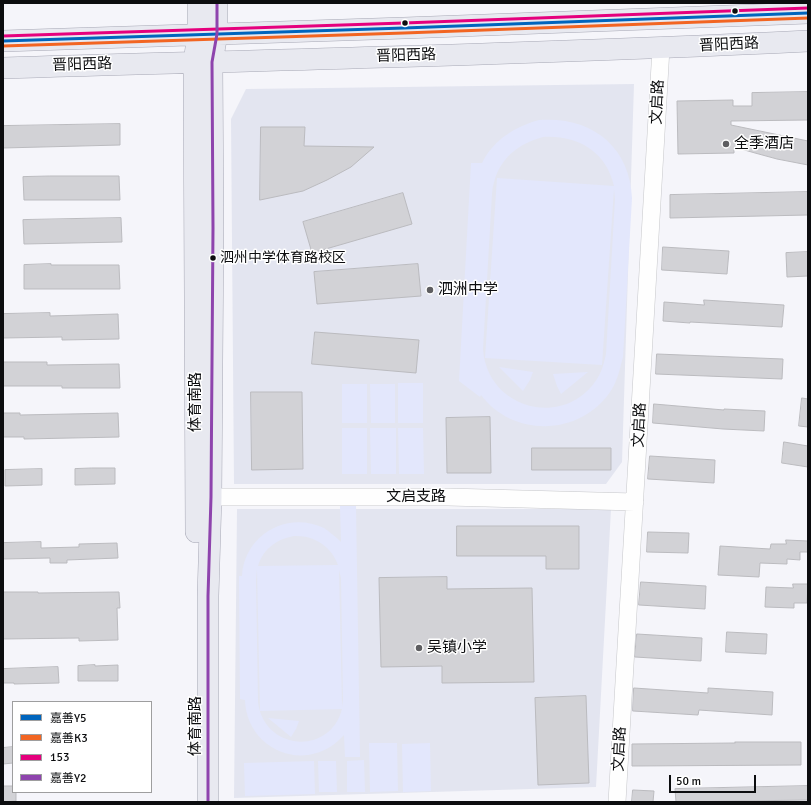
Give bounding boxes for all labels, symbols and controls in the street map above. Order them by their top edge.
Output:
unlabelled marker [730,6,740,16]
unlabelled marker [400,18,410,28]
street label: 晋阳西路 [699,34,759,56]
street label: 晋阳西路 [376,46,436,66]
street label: 晋阳西路 [52,55,112,75]
street label: 文启路 [648,79,668,125]
place label: 全季酒店 [734,135,794,153]
marker: 全季酒店 [721,139,731,149]
place label: 泗州中学体育路校区 [220,250,346,266]
marker: 泗州中学体育路校区 [208,253,218,263]
place label: 泗洲中学 [438,281,498,299]
marker: 泗洲中学 [425,285,435,295]
street label: 体育南路 [187,372,205,432]
street label: 文启路 [630,402,650,448]
street label: 文启支路 [386,488,446,506]
place label: 吴镇小学 [427,639,487,657]
marker: 吴镇小学 [414,643,424,653]
street label: 体育南路 [187,696,205,756]
legend [12,701,152,793]
text: 嘉善Y5 [50,711,87,726]
street label: 文启路 [610,726,630,772]
text: 嘉善K3 [50,731,88,746]
text: 153 [50,750,69,765]
scale bar [671,767,758,793]
text: 嘉善Y2 [50,771,87,786]
text: 50 m [676,774,701,789]

